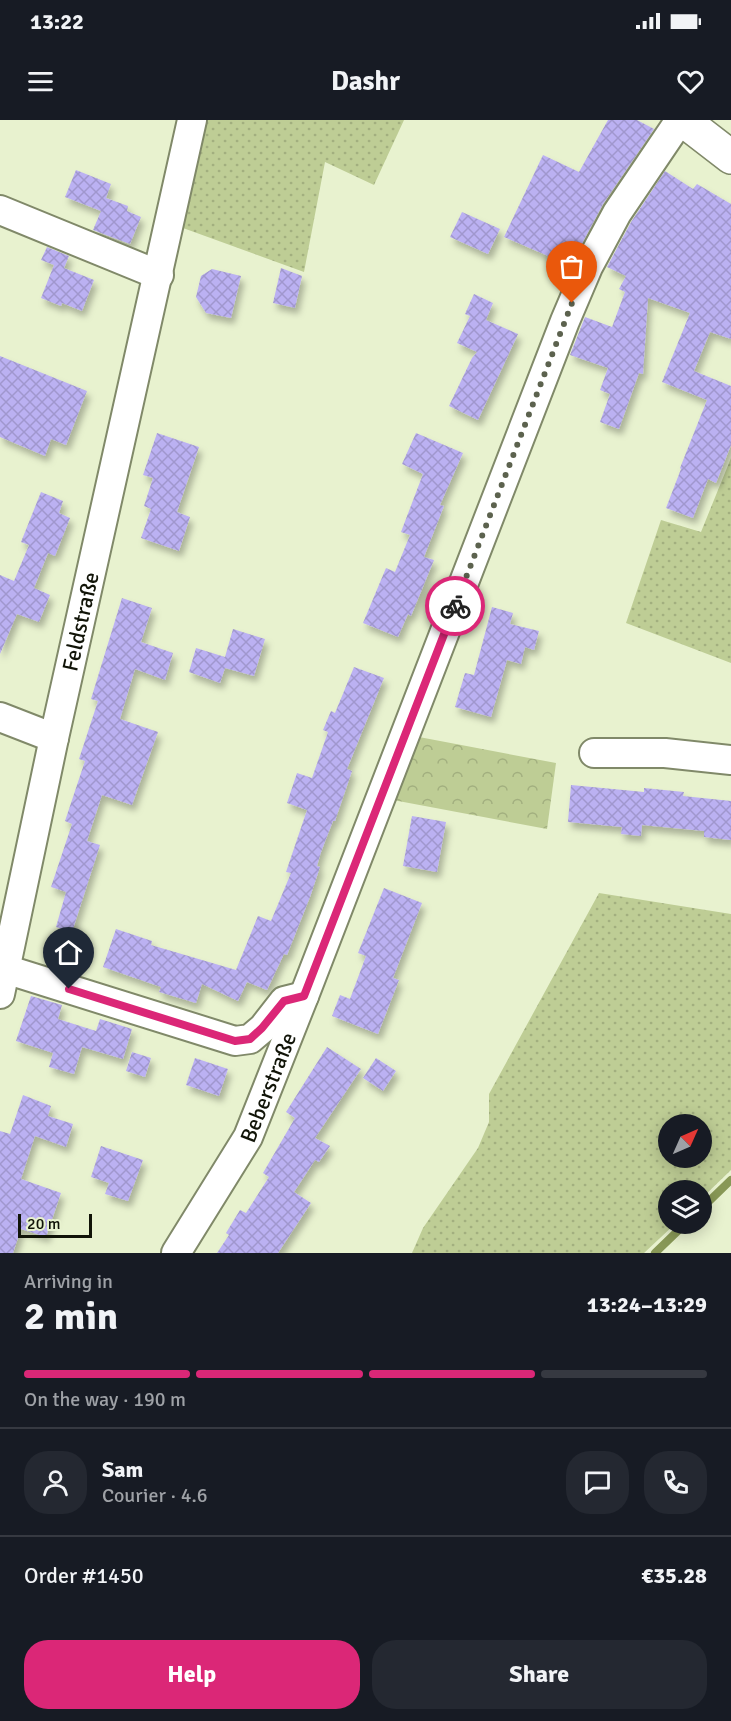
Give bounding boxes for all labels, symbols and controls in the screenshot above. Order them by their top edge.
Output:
text: 13:22 [30,8,84,35]
icon: menu [24,65,57,98]
text: Dashr [331,65,400,98]
icon: heart [674,65,707,98]
pin [546,241,597,303]
icon: bag [555,250,588,283]
street label: Feldstraße [56,569,104,674]
courier [425,576,485,636]
icon: bike [439,590,472,623]
pin [43,927,94,989]
icon: home [52,936,85,969]
street label: Beberstraße [234,1028,302,1146]
north arrow [658,1114,712,1168]
map controls [658,1114,712,1234]
button: layers [658,1180,712,1234]
scale bar [18,1211,92,1238]
text: 20 m [27,1214,61,1234]
text: Arriving in [24,1269,113,1294]
text: 13:24–13:29 [587,1291,707,1318]
text: 2 min [24,1292,118,1340]
text: On the way · 190 m [24,1387,186,1412]
button: person [24,1451,87,1514]
button: chat [566,1451,629,1514]
button: phone [644,1451,707,1514]
text: Sam [102,1456,143,1483]
text: Courier · 4.6 [102,1483,208,1508]
text: Order #1450 [24,1562,144,1589]
text: €35.28 [641,1562,707,1589]
button: Help [24,1640,360,1709]
button: Share [372,1640,707,1709]

